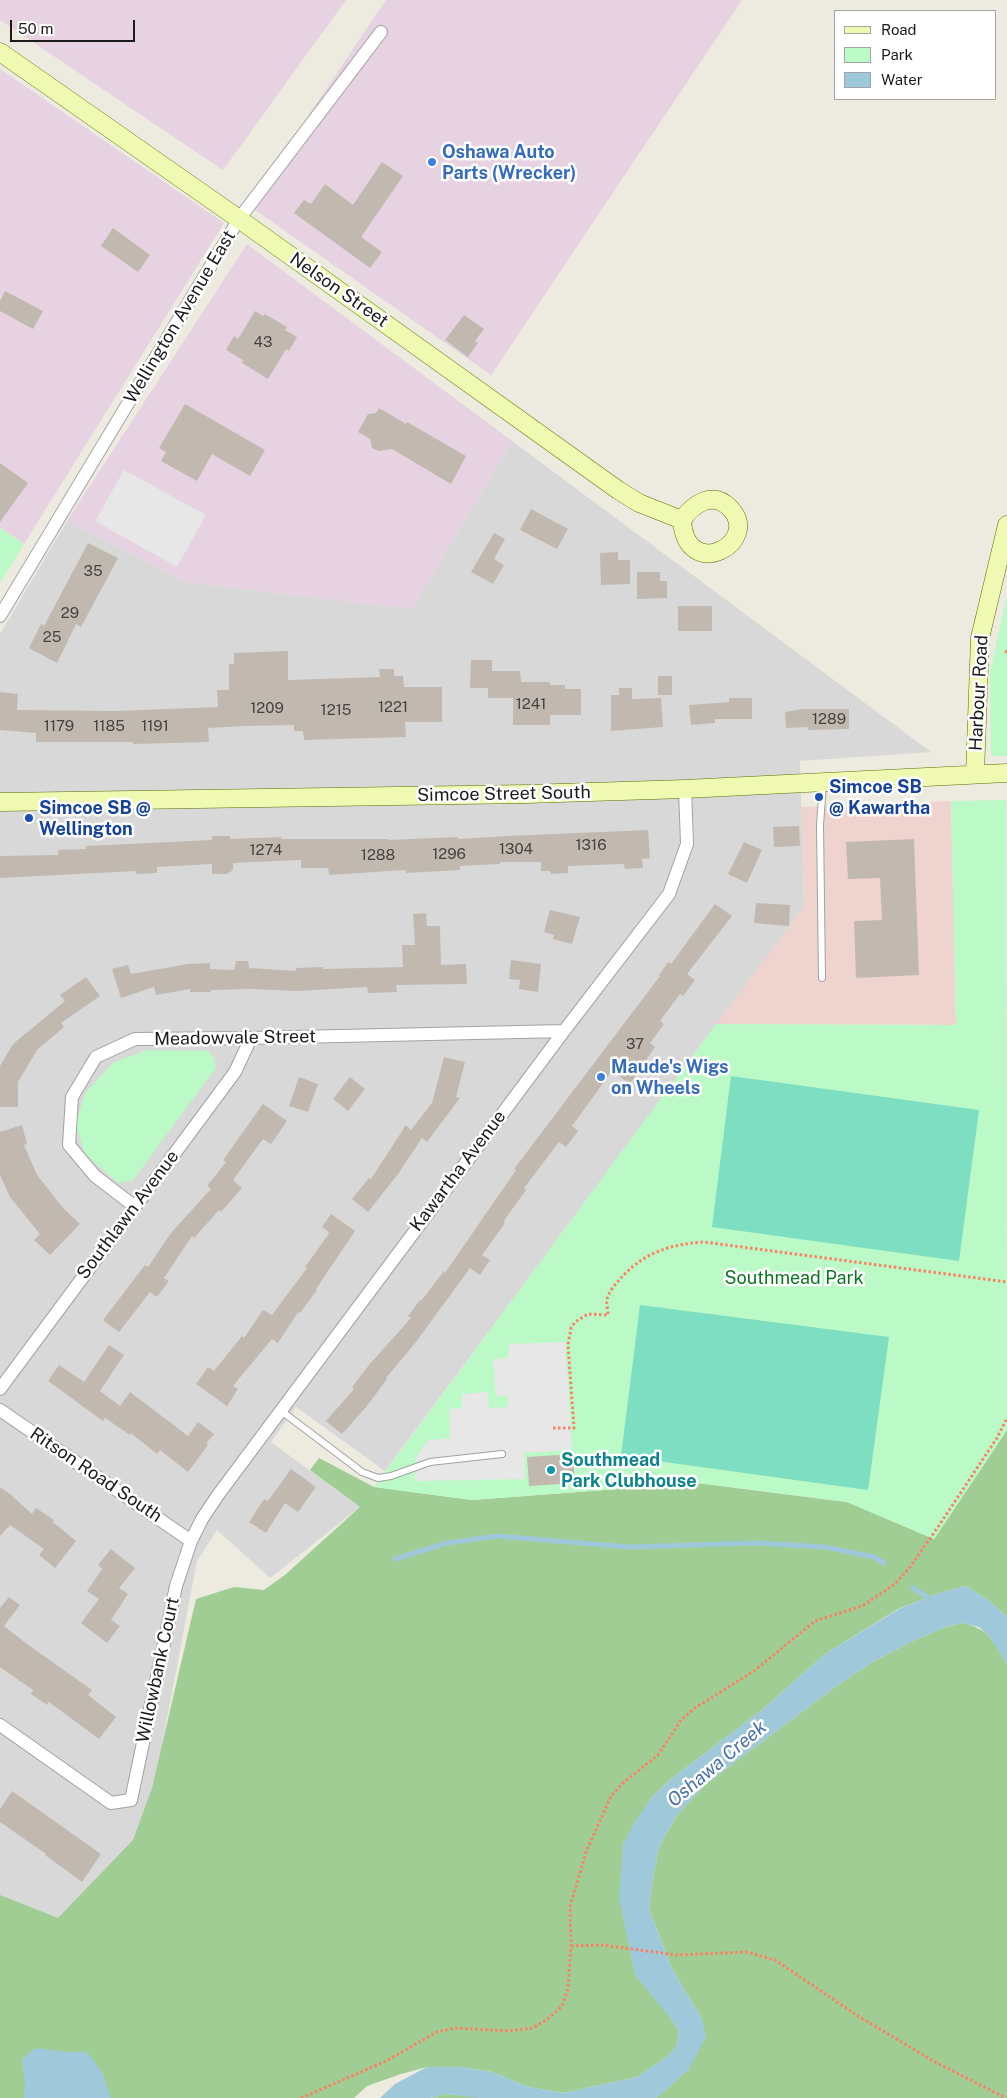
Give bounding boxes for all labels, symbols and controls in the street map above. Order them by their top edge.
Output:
scale bar [12,10,138,42]
legend [834,10,997,100]
text: 50 m [18,20,53,37]
text: Road [881,21,917,38]
text: Park [881,46,913,63]
text: Water [881,71,923,88]
place label: Oshawa Auto Parts (Wrecker) [442,141,576,183]
marker: Oshawa Auto Parts (Wrecker) [426,156,438,168]
street label: Wellington Avenue East [120,227,240,407]
street label: Nelson Street [286,248,392,332]
house number: 43 [254,333,272,351]
house number: 35 [83,562,103,580]
house number: 29 [61,604,79,622]
house number: 25 [43,628,61,646]
street label: Harbour Road [965,634,993,752]
house number: 1241 [516,695,546,713]
house number: 1221 [378,698,408,716]
house number: 1209 [250,699,284,717]
house number: 1215 [321,701,351,719]
house number: 1289 [812,710,846,728]
house number: 1179 [44,717,74,735]
house number: 1185 [93,717,125,735]
house number: 1191 [141,717,169,735]
place label: Simcoe SB @ Kawartha [829,776,930,819]
street label: Simcoe Street South [417,782,591,806]
marker: Simcoe SB @ Kawartha [813,791,825,803]
place label: Simcoe SB @ Wellington [39,797,151,840]
marker: Simcoe SB @ Wellington [23,812,35,824]
house number: 1316 [576,836,606,854]
house number: 1304 [499,840,533,858]
house number: 1274 [249,841,283,859]
house number: 1296 [432,845,466,863]
house number: 1288 [361,846,395,864]
street label: Meadowvale Street [154,1026,316,1050]
house number: 37 [626,1035,644,1053]
place label: Maude's Wigs on Wheels [611,1056,729,1098]
marker: Maude's Wigs on Wheels [595,1071,607,1083]
street label: Kawartha Avenue [405,1106,511,1236]
street label: Southlawn Avenue [73,1146,183,1284]
park label: Southmead Park [724,1267,864,1289]
street label: Ritson Road South [26,1423,166,1527]
place label: Southmead Park Clubhouse [561,1449,697,1492]
marker: Southmead Park Clubhouse [545,1464,557,1476]
street label: Willowbank Court [132,1595,184,1745]
water label: Oshawa Creek [663,1716,771,1812]

